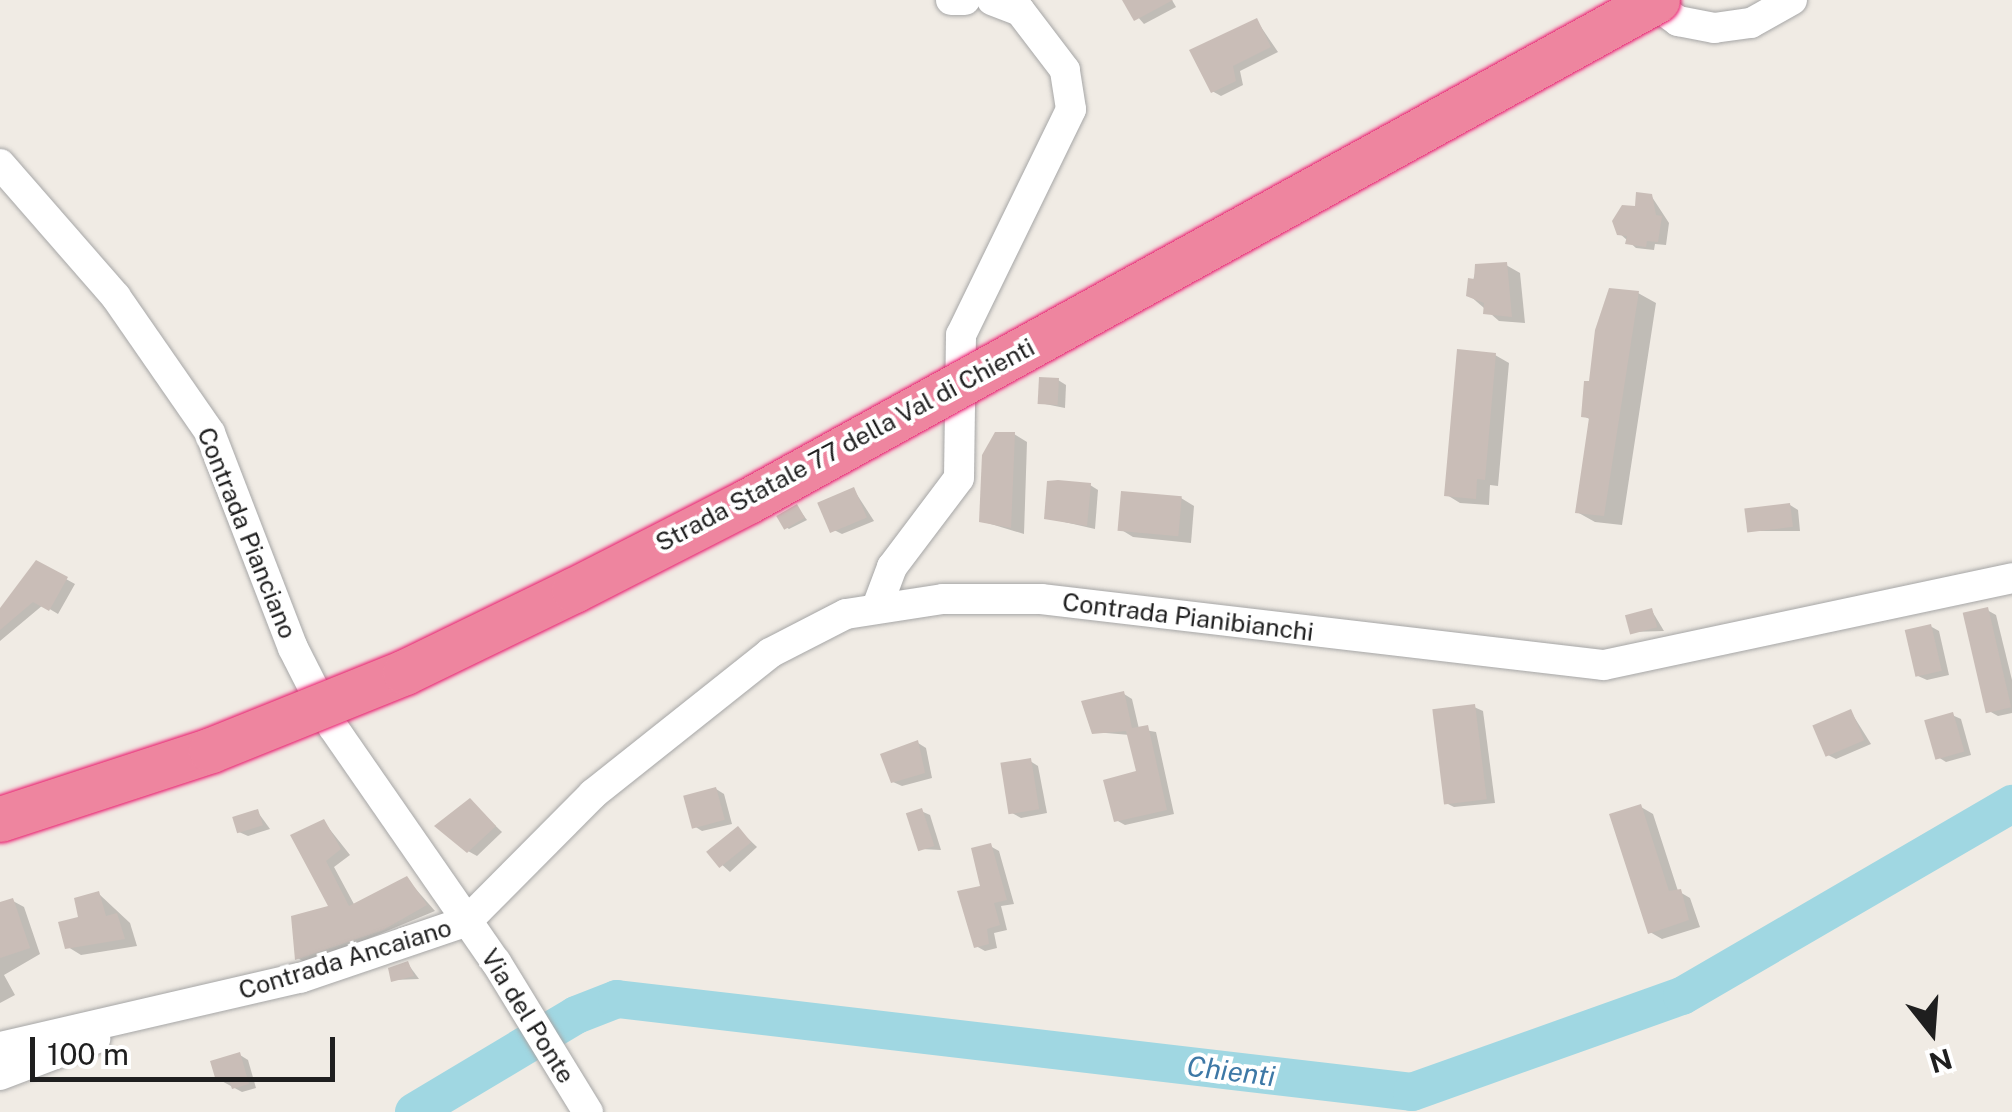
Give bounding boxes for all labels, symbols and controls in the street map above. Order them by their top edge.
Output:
street label: Strada Statale 77 della Val di Chienti [650,332,1040,558]
street label: Contrada Pianciano [191,423,303,643]
street label: Contrada Pianibianchi [1061,587,1315,647]
street label: Contrada Ancaiano [235,912,455,1006]
street label: Via del Ponte [475,943,581,1089]
north arrow [1882,982,1982,1082]
scale bar [35,1017,340,1079]
text: 100 m [47,1036,129,1072]
text: N [1926,1042,1956,1080]
water label: Chienti [1185,1049,1277,1093]

